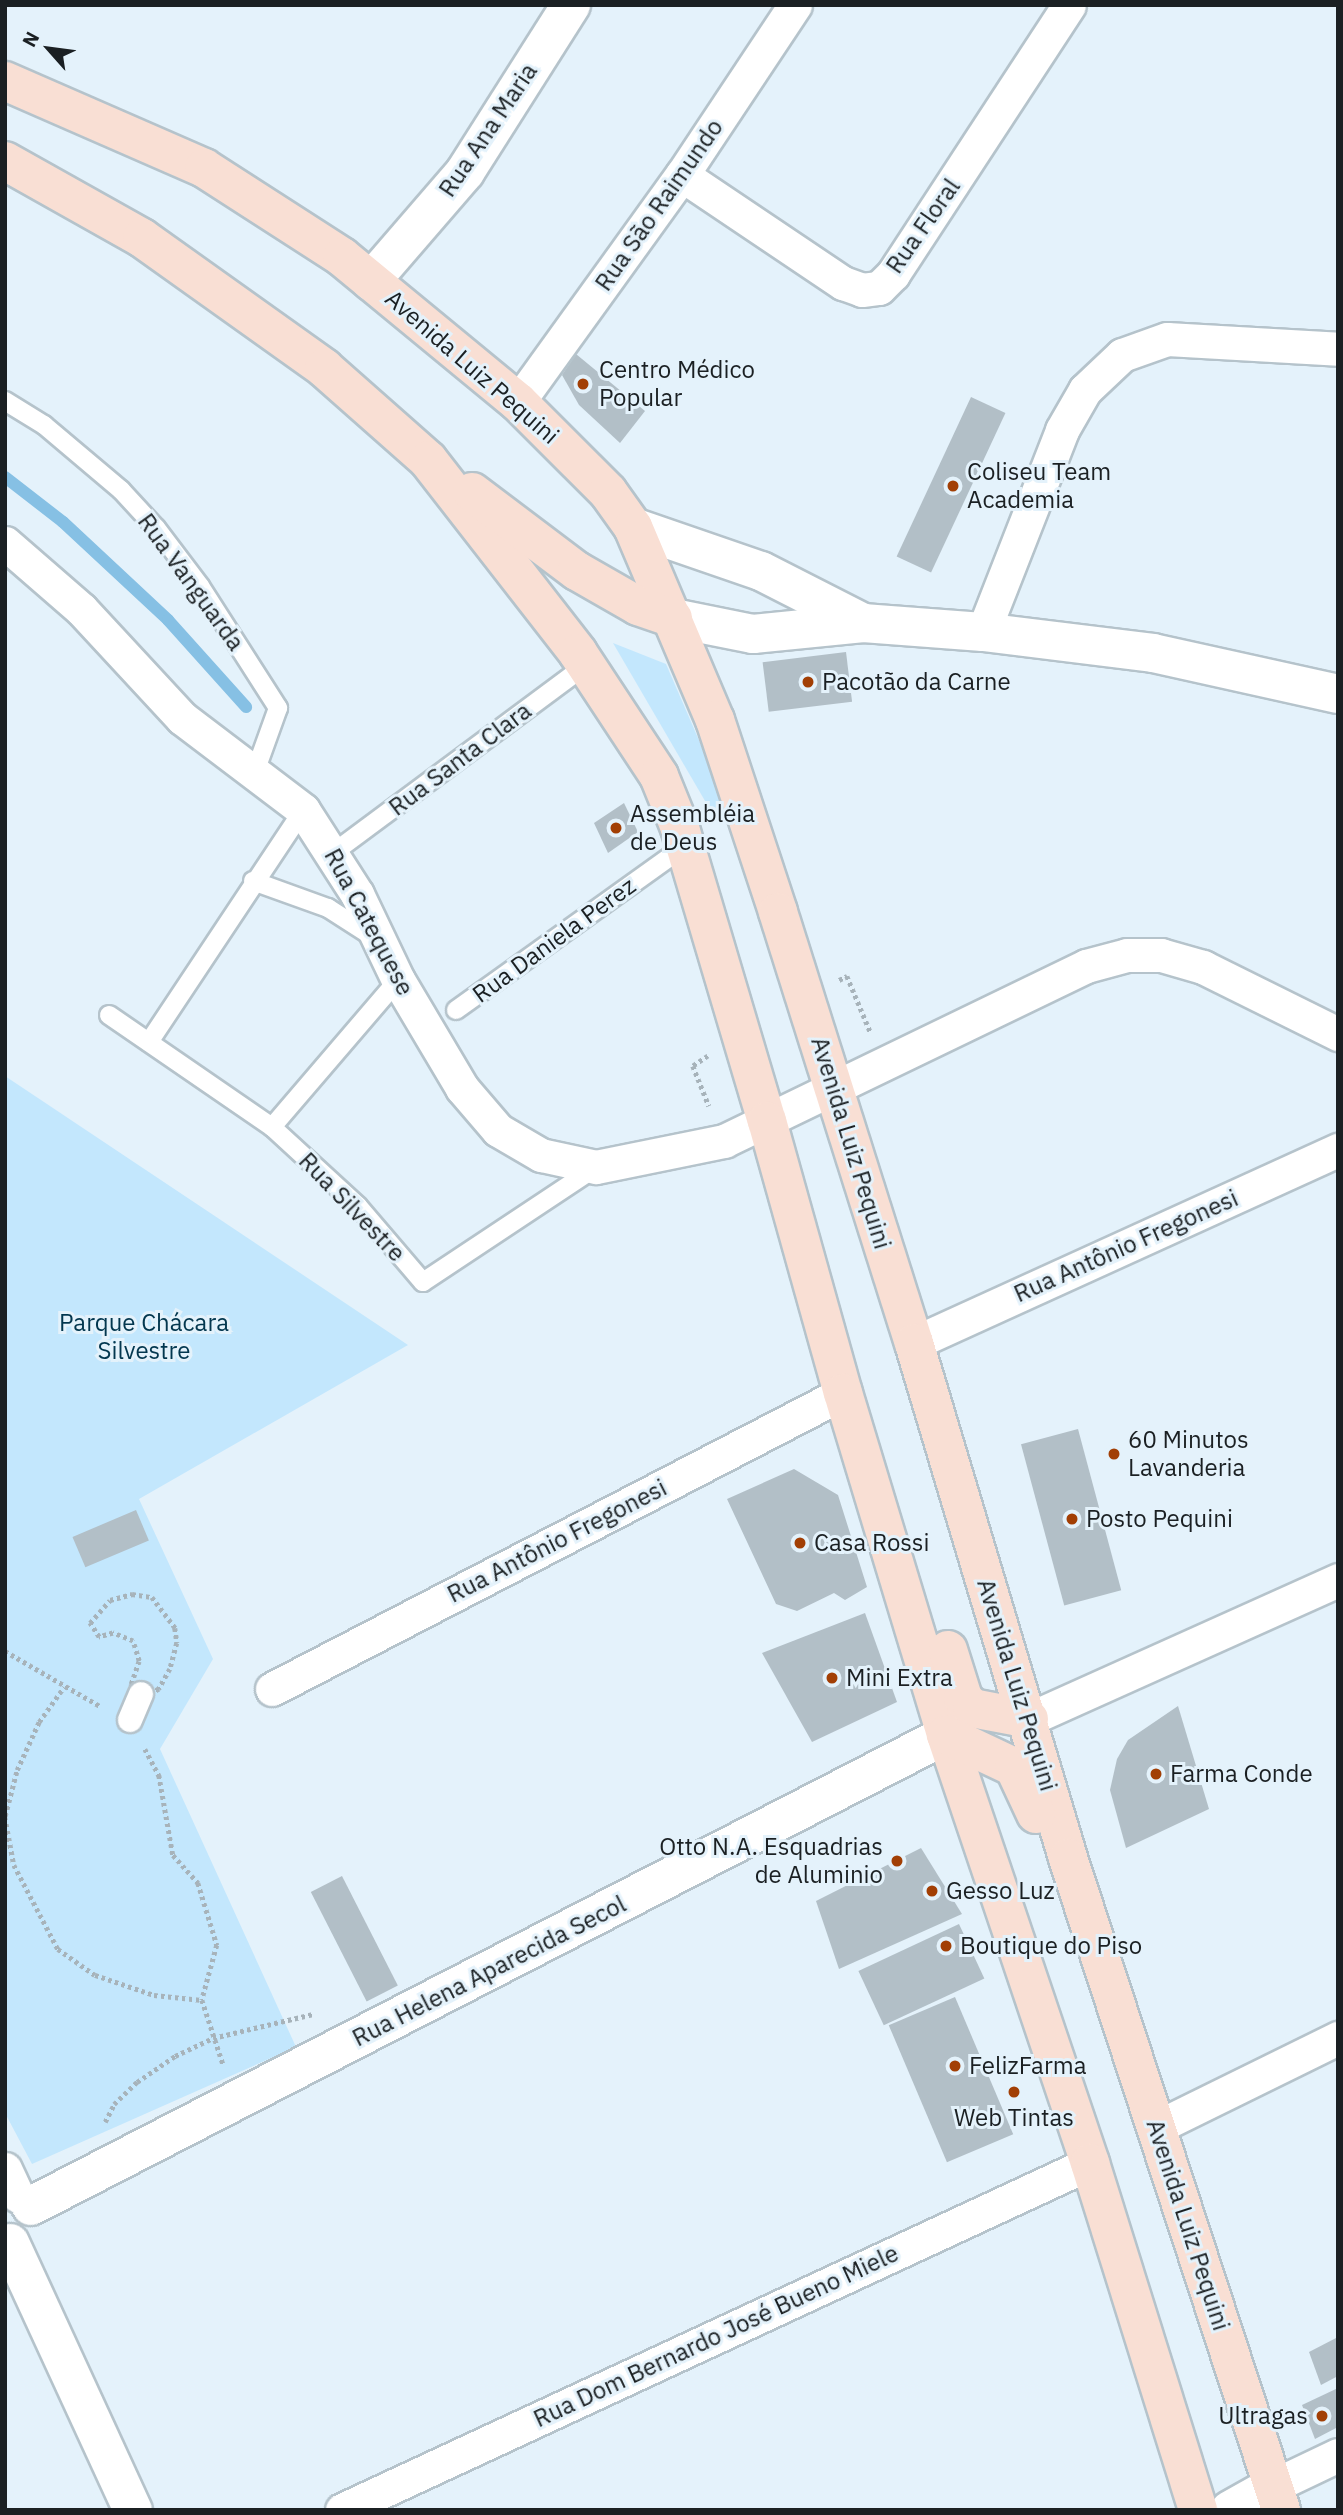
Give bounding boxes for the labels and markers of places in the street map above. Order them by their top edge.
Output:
place label: Centro Médico Popular [599,356,755,412]
marker: Centro Médico Popular [573,374,593,394]
place label: Coliseu Team Academia [967,458,1111,514]
marker: Coliseu Team Academia [945,478,961,494]
place label: Pacotão da Carne [822,668,1011,696]
marker: Pacotão da Carne [800,674,816,690]
place label: Assembléia de Deus [630,800,755,856]
marker: Assembléia de Deus [608,820,624,836]
place label: 60 Minutos Lavanderia [1128,1426,1249,1482]
marker: 60 Minutos Lavanderia [1106,1446,1122,1462]
place label: Posto Pequini [1086,1505,1233,1533]
marker: Posto Pequini [1064,1511,1080,1527]
place label: Casa Rossi [814,1529,930,1557]
marker: Casa Rossi [792,1535,808,1551]
place label: Mini Extra [846,1664,953,1692]
marker: Mini Extra [824,1670,840,1686]
place label: Farma Conde [1170,1760,1313,1788]
marker: Farma Conde [1148,1766,1164,1782]
place label: Otto N.A. Esquadrias de Aluminio [659,1833,883,1889]
marker: Otto N.A. Esquadrias de Aluminio [889,1853,905,1869]
place label: Gesso Luz [946,1877,1055,1905]
marker: Gesso Luz [924,1883,940,1899]
place label: Boutique do Piso [960,1932,1142,1960]
marker: Boutique do Piso [938,1938,954,1954]
place label: FelizFarma [969,2052,1087,2080]
marker: FelizFarma [947,2058,963,2074]
marker: Web Tintas [1006,2084,1022,2100]
place label: Web Tintas [954,2104,1074,2132]
place label: Ultragas [1218,2402,1308,2430]
marker: Ultragas [1314,2408,1330,2424]

